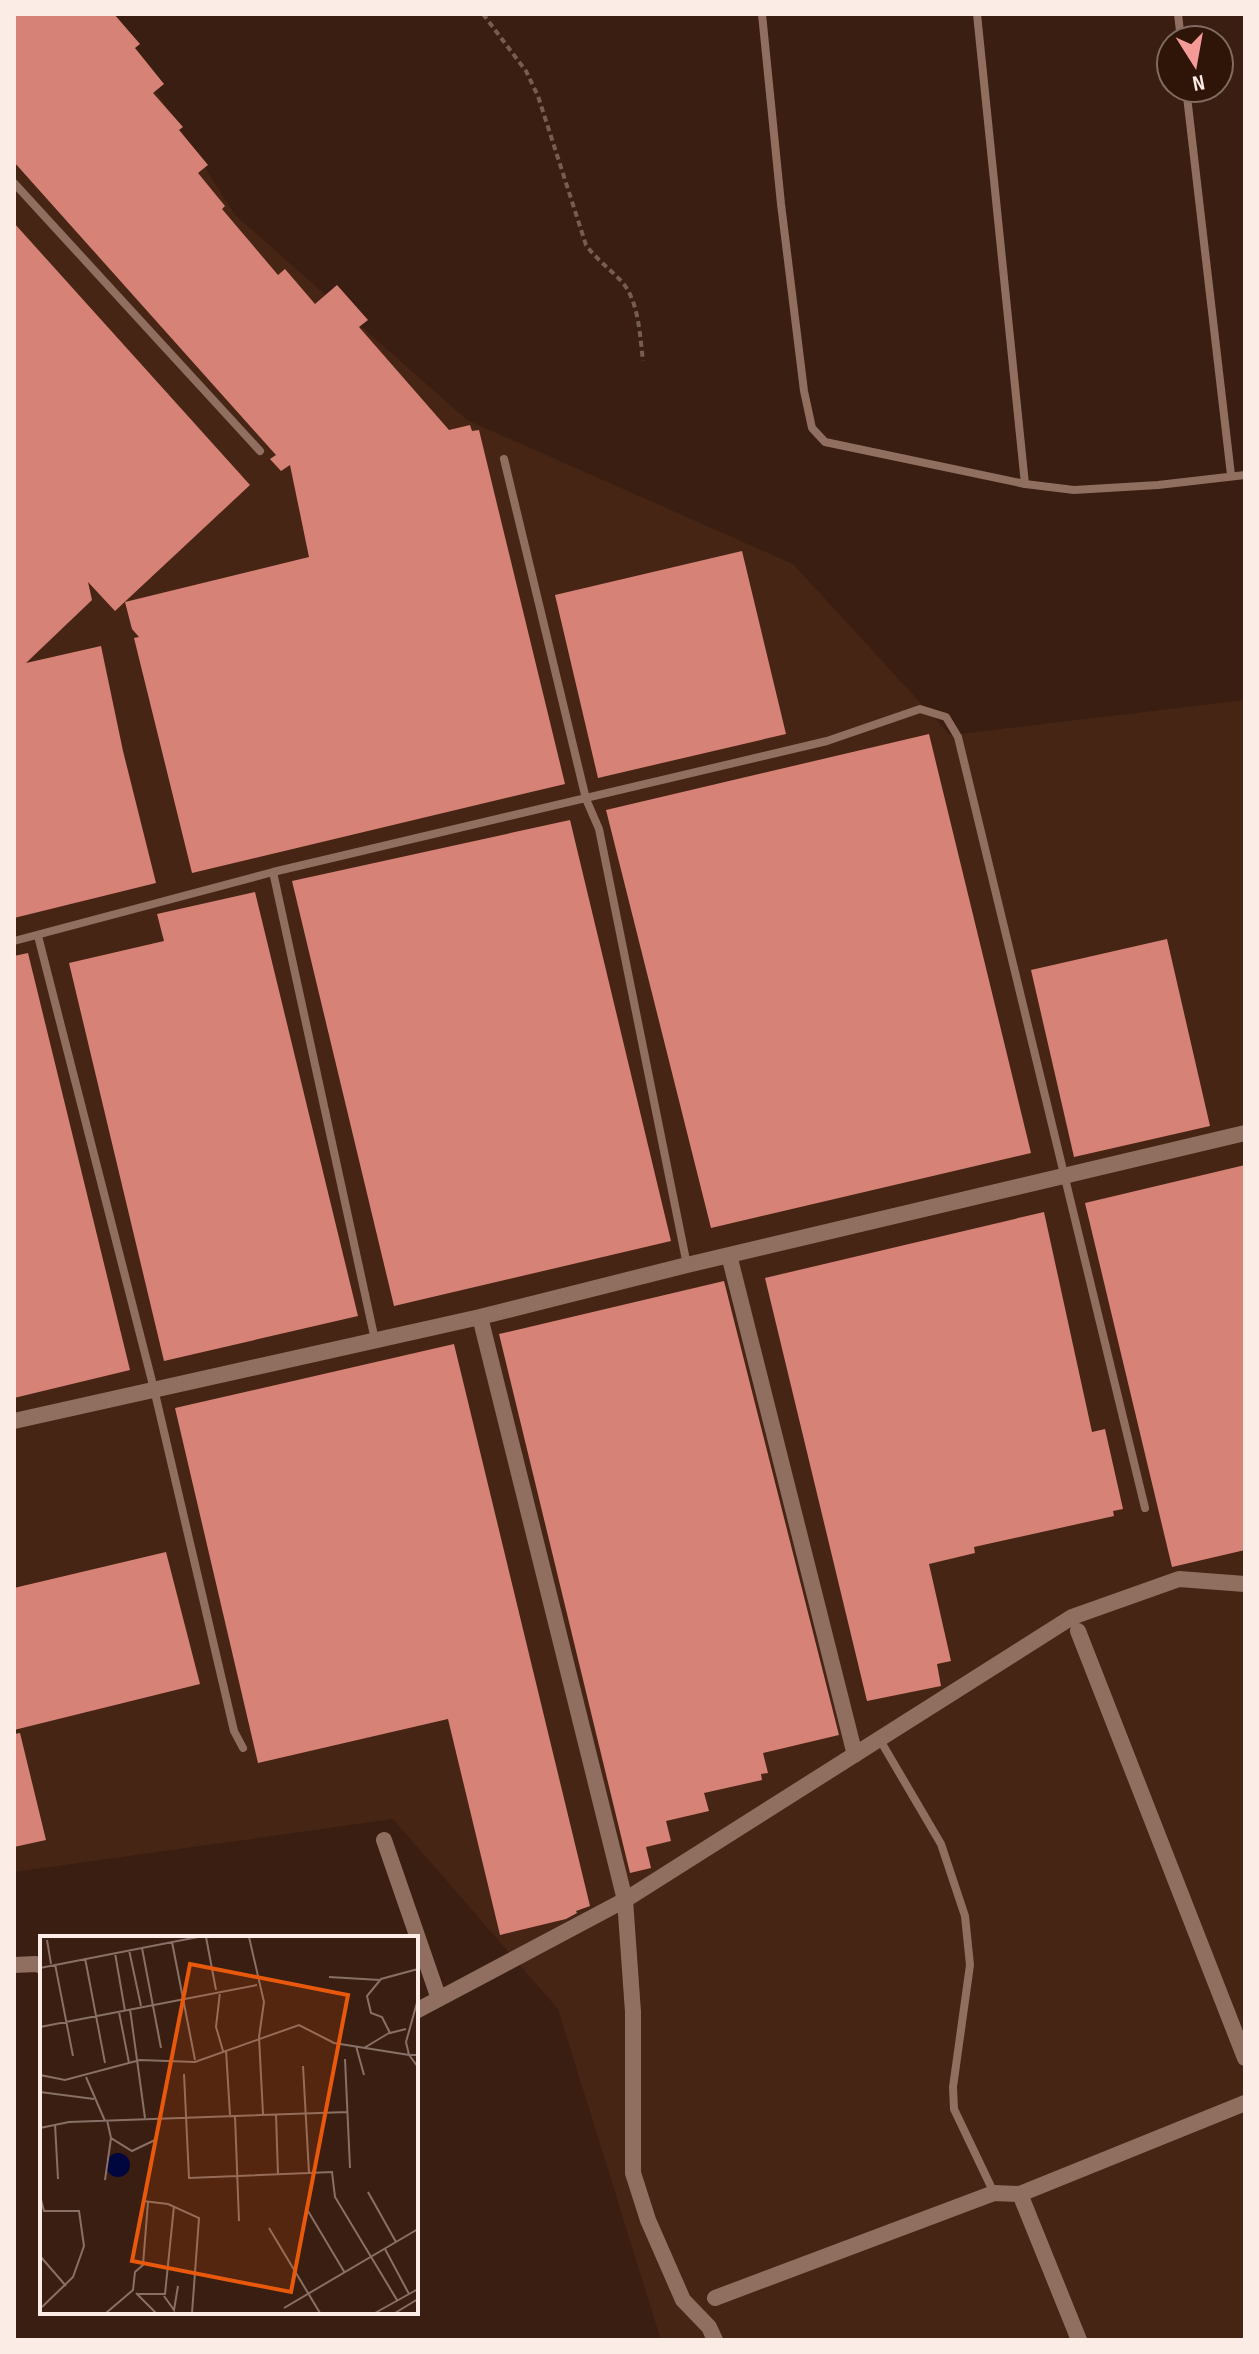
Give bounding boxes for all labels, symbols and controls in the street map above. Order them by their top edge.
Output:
north arrow [1155,24,1235,104]
text: N [1190,68,1207,97]
inset map [40,1936,418,2314]

